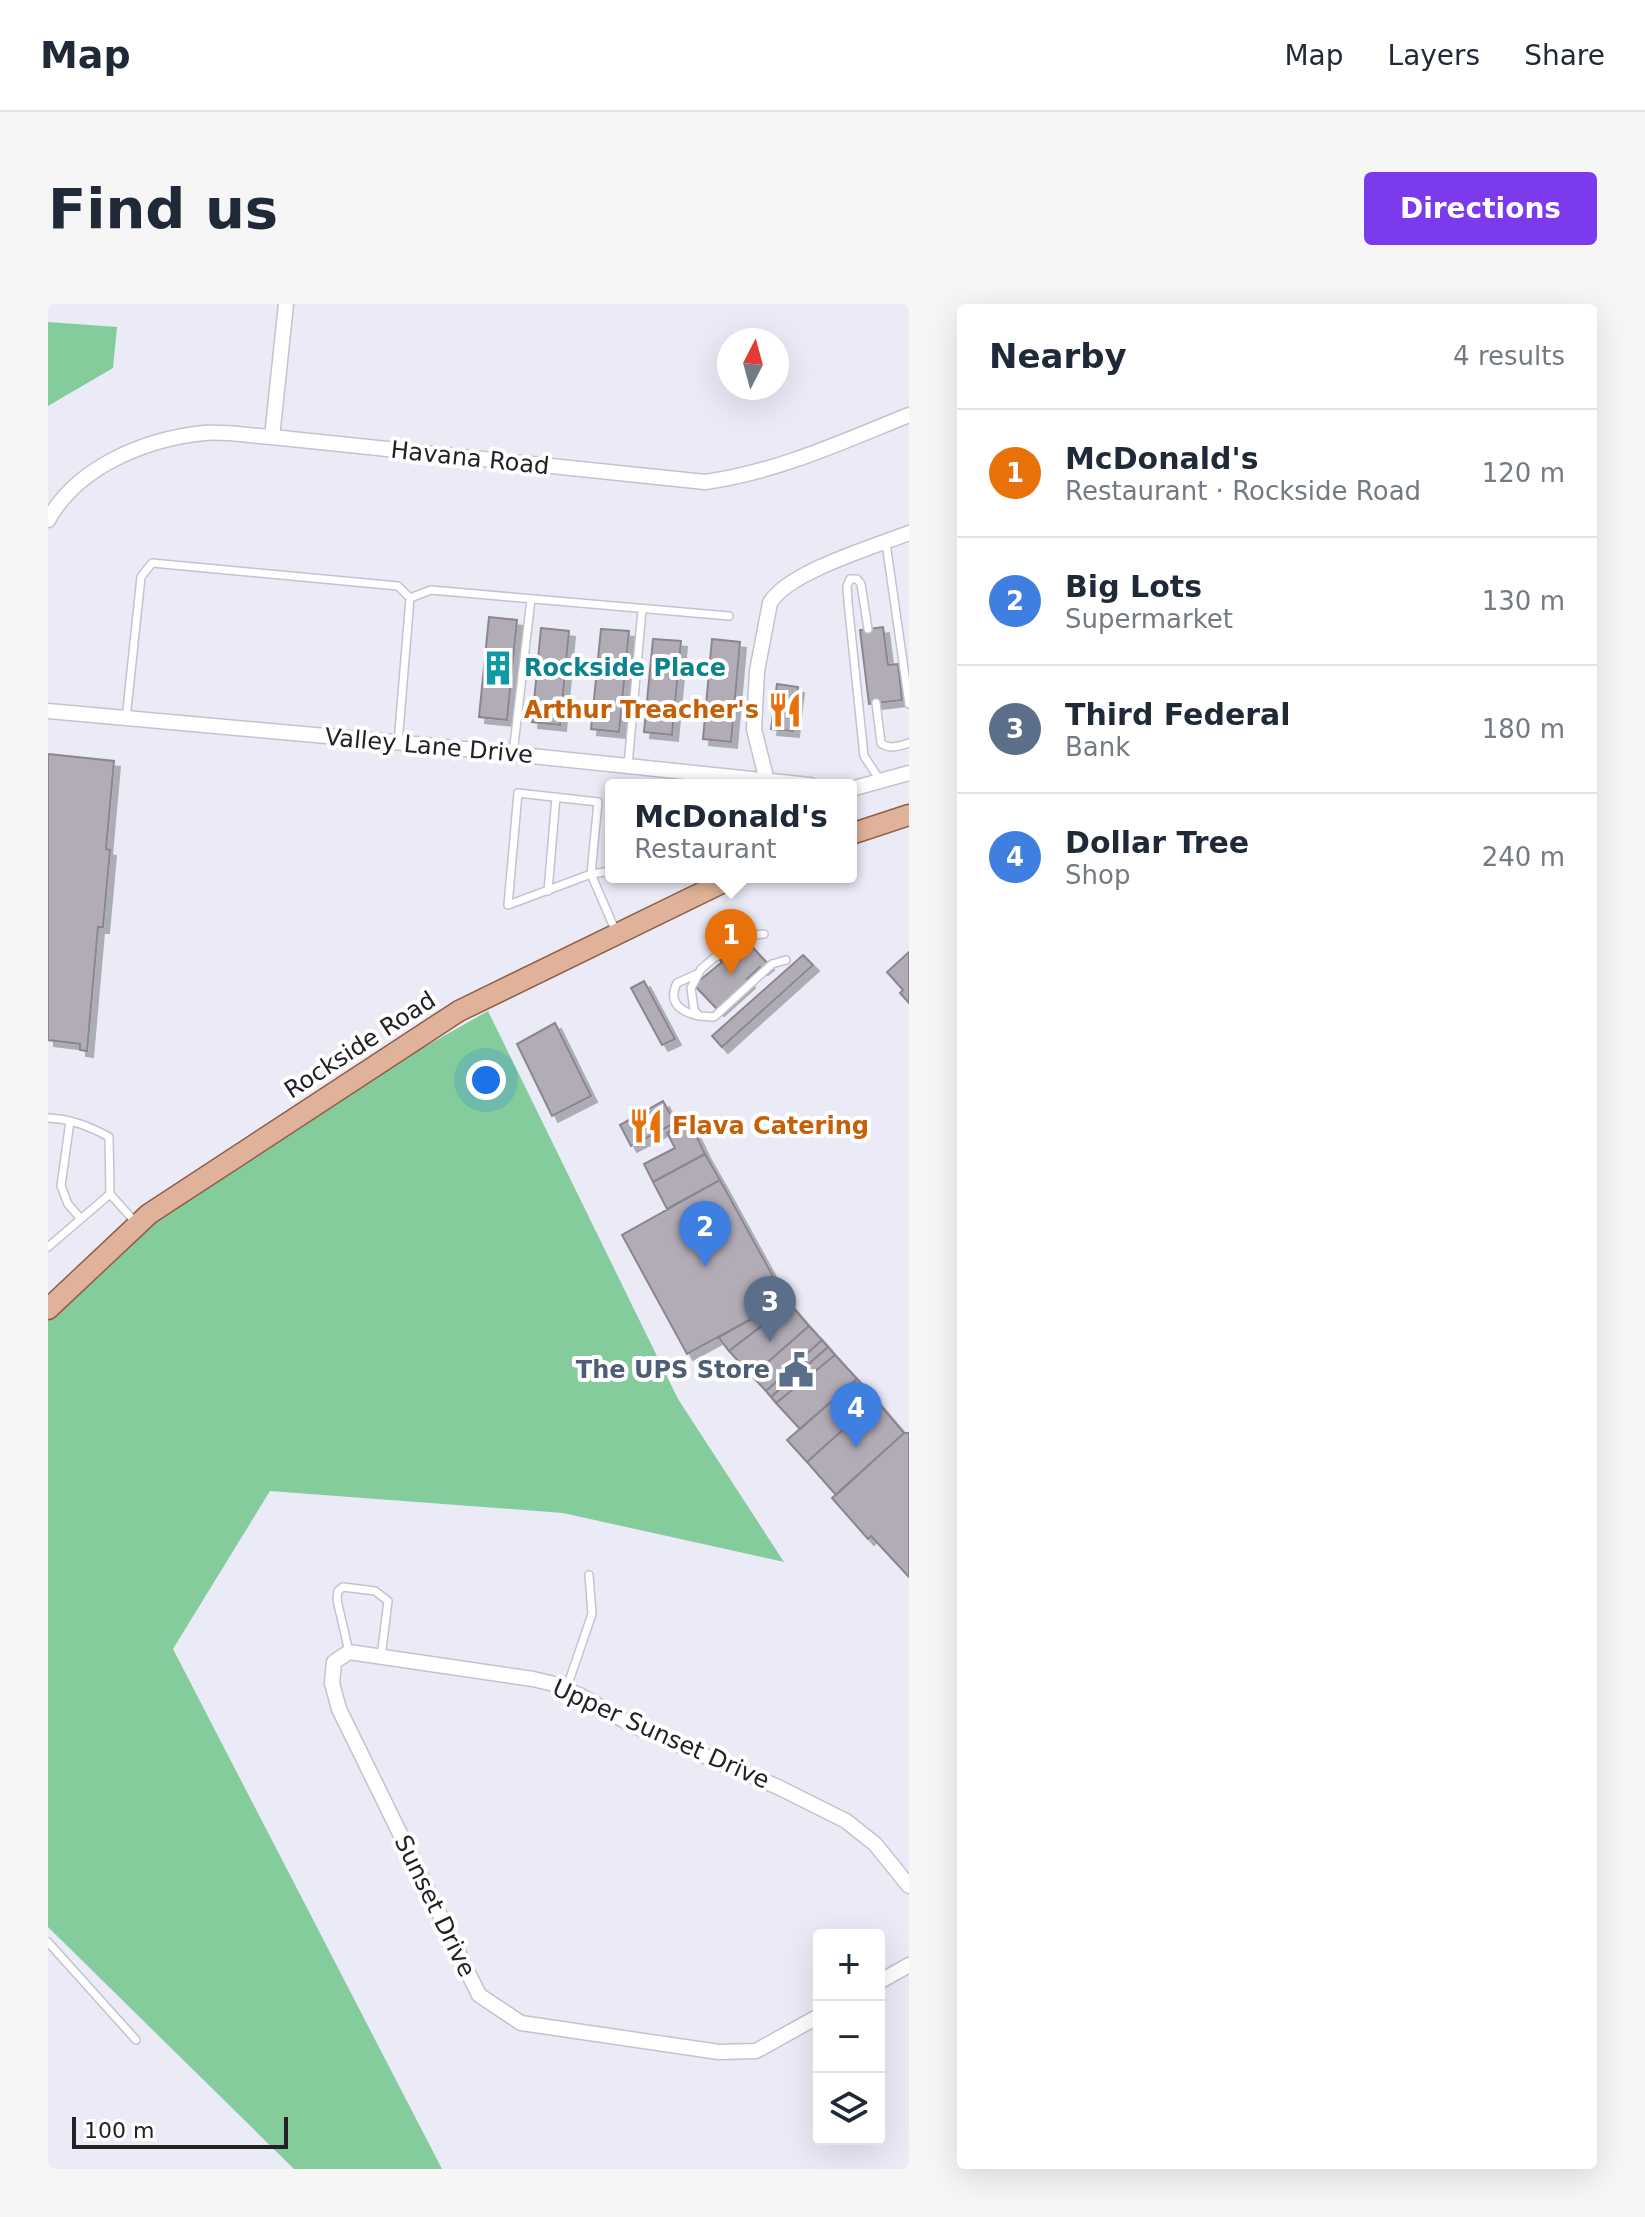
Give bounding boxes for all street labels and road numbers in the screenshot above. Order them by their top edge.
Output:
street label: Havana Road [389,436,551,480]
street label: Valley Lane Drive [324,723,534,769]
street label: Rockside Road [279,986,441,1104]
street label: Upper Sunset Drive [548,1674,774,1794]
street label: Sunset Drive [389,1831,481,1981]

